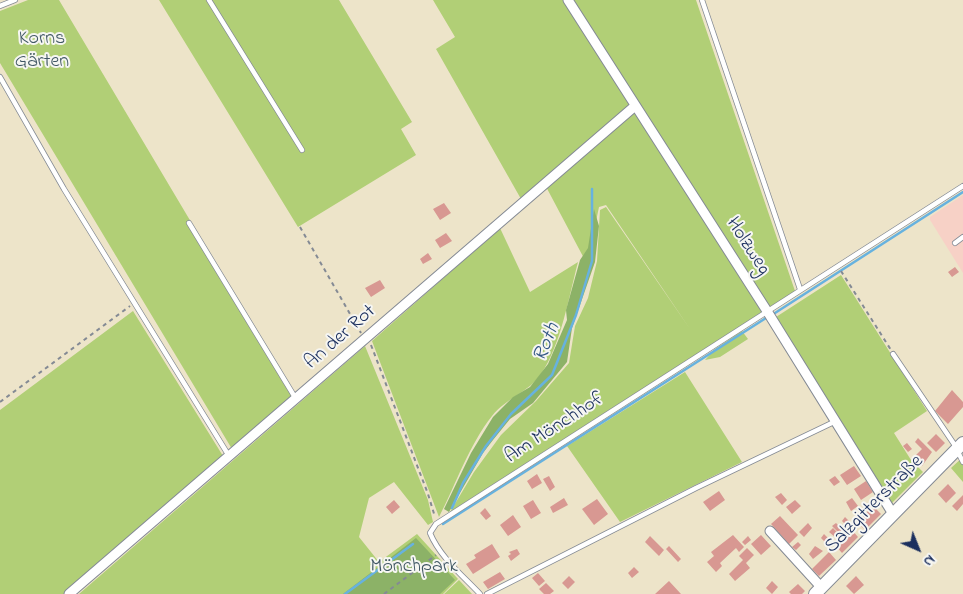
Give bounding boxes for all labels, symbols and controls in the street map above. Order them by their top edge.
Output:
park label: Korns Gärten [15,28,69,75]
street label: Holzweg [719,214,775,280]
street label: An der Rot [300,300,382,376]
water label: Roth [529,320,567,366]
street label: Am Mönchhof [501,388,609,470]
street label: Salzgitterstraße [821,451,929,559]
north arrow [893,524,943,574]
text: N [918,549,939,571]
park label: Mönchpark [370,556,458,580]

